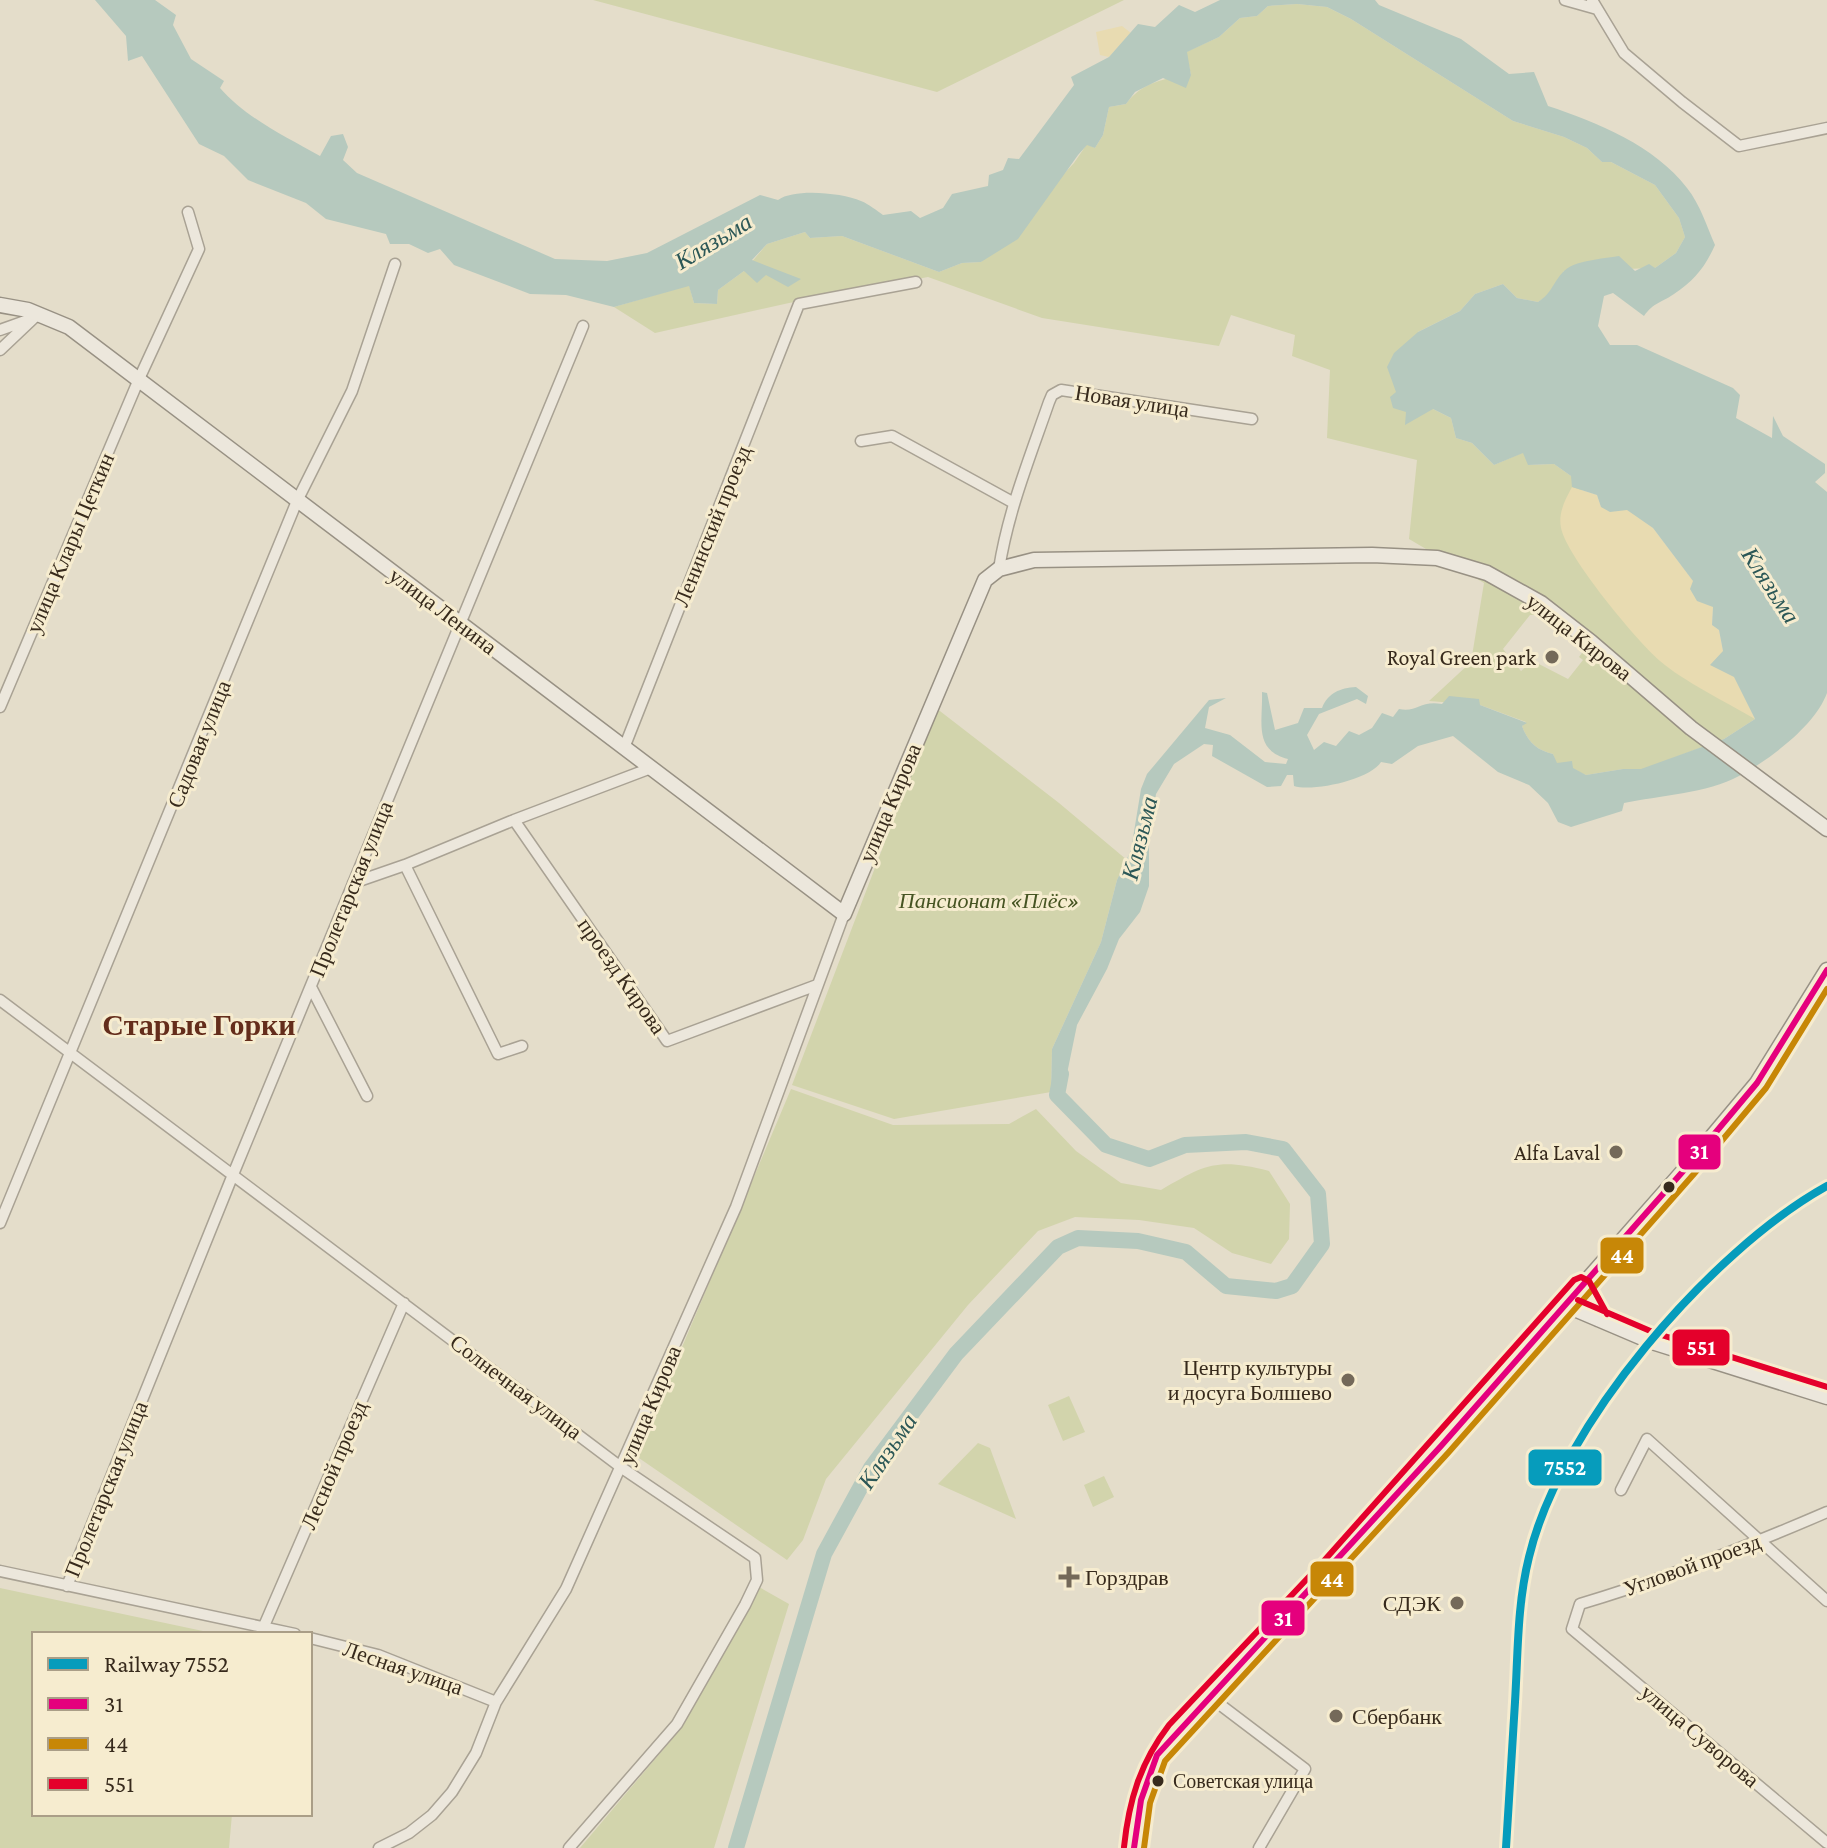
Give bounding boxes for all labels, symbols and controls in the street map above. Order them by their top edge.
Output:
water label: Клязьма [669,207,756,275]
street label: Новая улица [1073,380,1191,422]
street label: Ленинский проезд [668,442,756,610]
street label: улица Клары Цеткин [21,449,119,637]
water label: Клязьма [1736,541,1806,628]
street label: улица Ленина [384,562,502,660]
street label: улица Кирова [1521,588,1637,686]
place label: Royal Green park [1387,645,1536,670]
marker: Royal Green park [1543,648,1561,666]
street label: Садовая улица [162,676,236,811]
street label: улица Кирова [854,740,926,866]
water label: Клязьма [1115,793,1162,884]
street label: Пролетарская улица [304,797,398,981]
park label: Пансионат «Плёс» [898,888,1079,913]
street label: проезд Кирова [573,913,671,1039]
district label: Старые Горки [102,1008,296,1041]
line badge: 31 [1677,1133,1722,1171]
text: 31 [1690,1139,1708,1164]
place label: Alfa Laval [1514,1140,1600,1165]
marker: Alfa Laval [1607,1143,1625,1161]
unlabelled marker [1661,1179,1677,1195]
line badge: 44 [1599,1236,1645,1275]
text: 44 [1610,1243,1634,1268]
line badge: 551 [1671,1328,1731,1367]
street label: Солнечная улица [445,1329,587,1445]
text: 551 [1686,1335,1716,1360]
street label: улица Кирова [614,1342,686,1468]
place label: Центр культуры и досуга Болшево [1168,1355,1332,1405]
marker: Центр культуры и досуга Болшево [1339,1371,1357,1389]
street label: Пролетарская улица [59,1397,153,1581]
street label: Лесной проезд [296,1397,372,1533]
water label: Клязьма [851,1408,922,1495]
line badge: 7552 [1527,1448,1603,1487]
text: 7552 [1544,1455,1586,1480]
street label: Угловой проезд [1620,1529,1764,1601]
line badge: 44 [1309,1560,1355,1598]
place label: Горздрав [1085,1565,1169,1590]
text: 44 [1320,1567,1344,1592]
marker: Горздрав [1060,1568,1078,1586]
place label: СДЭК [1383,1591,1441,1616]
marker: СДЭК [1448,1594,1466,1612]
line badge: 31 [1260,1599,1306,1637]
text: 31 [1274,1606,1292,1631]
legend [32,1632,312,1816]
street label: Лесная улица [340,1636,466,1700]
text: Railway 7552 [104,1650,229,1677]
street label: улица Суворова [1636,1679,1764,1793]
text: 31 [104,1690,123,1717]
place label: Сбербанк [1352,1704,1442,1729]
marker: Сбербанк [1327,1707,1345,1725]
text: 44 [104,1730,129,1757]
text: 551 [104,1770,134,1797]
place label: Советская улица [1173,1770,1313,1793]
marker: Советская улица [1150,1773,1166,1789]

